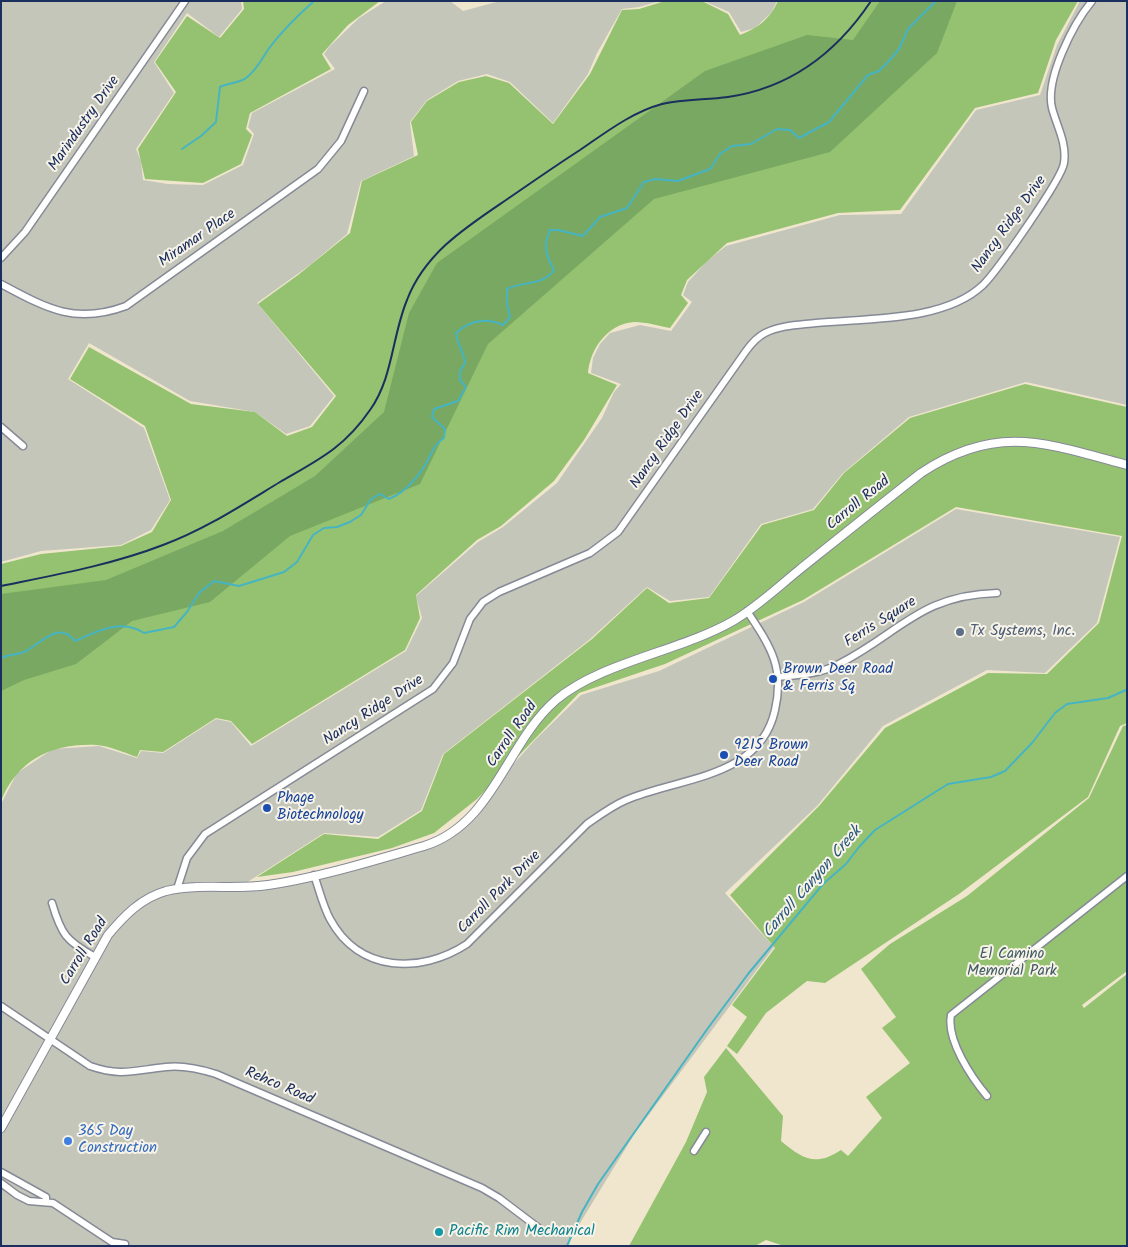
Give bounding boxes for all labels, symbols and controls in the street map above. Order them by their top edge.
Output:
street label: Marindustry Drive [46,73,124,175]
street label: Nancy Ridge Drive [969,173,1051,277]
street label: Miramar Place [156,206,240,272]
street label: Nancy Ridge Drive [627,387,709,493]
street label: Carroll Road [824,473,894,535]
street label: Ferris Square [842,594,920,652]
place label: Tx Systems, Inc. [970,623,1075,641]
marker: Tx Systems, Inc. [954,626,966,638]
place label: Brown Deer Road & Ferris Sq [783,661,893,696]
street label: Nancy Ridge Drive [320,672,428,750]
marker: Brown Deer Road & Ferris Sq [767,673,779,685]
street label: Carroll Road [484,699,542,771]
place label: 9215 Brown Deer Road [734,737,808,772]
marker: 9215 Brown Deer Road [718,749,730,761]
place label: Phage Biotechnology [277,790,364,825]
marker: Phage Biotechnology [261,802,273,814]
water label: Carroll Canyon Creek [759,823,867,943]
street label: Carroll Park Drive [455,848,545,938]
street label: Carroll Road [57,915,113,989]
park label: El Camino Memorial Park [967,946,1057,981]
street label: Rehco Road [242,1064,316,1110]
place label: 365 Day Construction [78,1123,157,1158]
marker: 365 Day Construction [62,1135,74,1147]
place label: Pacific Rim Mechanical [449,1223,595,1241]
marker: Pacific Rim Mechanical [433,1226,445,1238]

